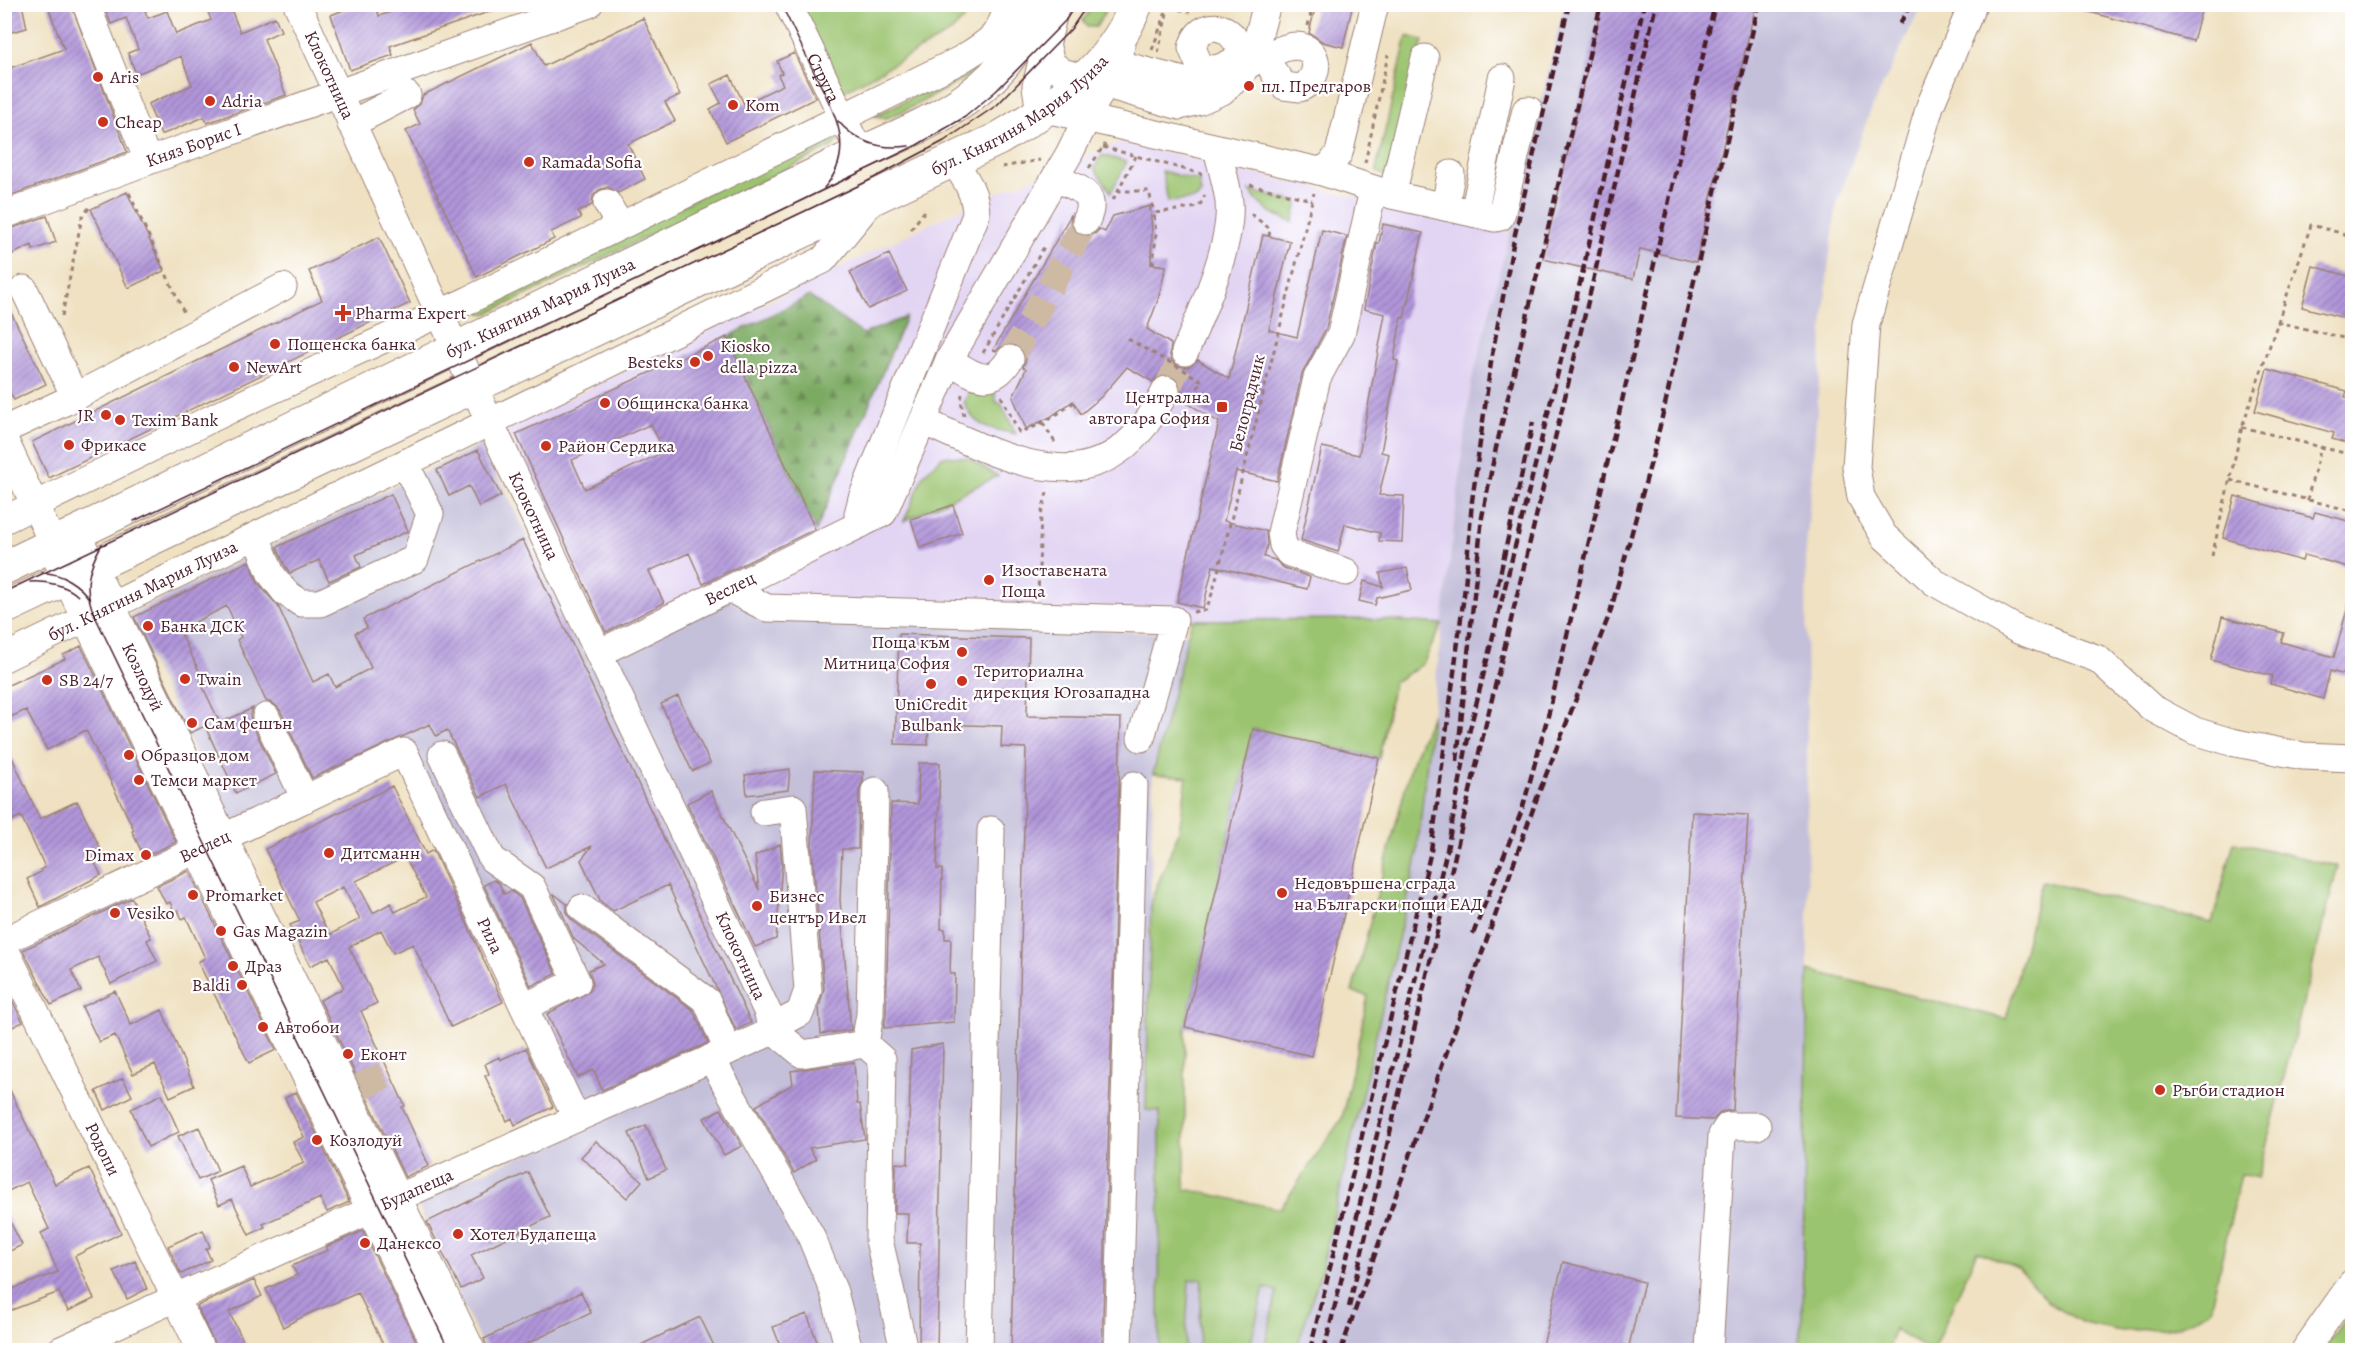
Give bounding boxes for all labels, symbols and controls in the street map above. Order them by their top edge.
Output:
street label: Клокотница [299,27,361,124]
street label: Струга [801,49,846,107]
street label: бул. Княгиня Мария Луиза [927,49,1114,181]
place label: Aris [109,65,139,89]
marker: Aris [91,70,105,84]
place label: пл. Предгаров [1261,74,1371,98]
marker: пл. Предгаров [1242,79,1256,93]
place label: Adria [221,89,263,113]
place label: Kom [745,93,780,117]
marker: Adria [203,94,217,108]
marker: Kom [726,98,740,112]
place label: Cheap [115,110,162,134]
marker: Cheap [96,115,110,129]
street label: Княз Борис I [142,117,244,173]
place label: Ramada Sofia [541,150,643,174]
marker: Ramada Sofia [522,155,536,169]
street label: бул. Княгиня Мария Луиза [441,251,640,364]
place label: Pharma Expert [355,301,466,325]
marker: Pharma Expert [336,306,350,320]
place label: Пощенска банка [287,332,417,356]
place label: Kiosko della pizza [720,334,799,379]
marker: Пощенска банка [268,337,282,351]
marker: Kiosko della pizza [701,349,715,363]
place label: Besteks [627,350,683,374]
street label: Белоградчик [1223,352,1271,454]
place label: NewArt [246,355,302,379]
marker: Besteks [688,355,702,369]
marker: NewArt [227,360,241,374]
place label: Централна автогара София [1089,385,1211,430]
place label: Общинска банка [617,391,750,415]
marker: Общинска банка [598,396,612,410]
marker: Централна автогара София [1215,400,1229,414]
place label: JR [77,403,94,427]
marker: JR [99,408,113,422]
place label: Texim Bank [132,408,219,432]
marker: Texim Bank [113,413,127,427]
place label: Фрикасе [81,433,147,457]
place label: Район Сердика [558,434,676,458]
marker: Фрикасе [62,438,76,452]
marker: Район Сердика [539,439,553,453]
street label: Клокотница [503,468,565,564]
street label: бул. Княгиня Мария Луиза [44,534,242,647]
place label: Изоставената Поща [1001,558,1108,603]
street label: Веслец [701,566,759,611]
marker: Изоставената Поща [982,573,996,587]
place label: Банка ДСК [160,614,245,638]
marker: Банка ДСК [141,619,155,633]
place label: Поща към Митница София [823,630,950,675]
street label: Козлодуй [116,639,170,715]
marker: Поща към Митница София [955,645,969,659]
place label: Териториална дирекция Югозападна [973,659,1151,704]
place label: Twain [197,667,242,691]
place label: SB 24/7 [59,668,113,692]
marker: Twain [178,672,192,686]
marker: SB 24/7 [40,673,54,687]
marker: Териториална дирекция Югозападна [955,674,969,688]
marker: UniCredit Bulbank [924,677,938,691]
place label: UniCredit Bulbank [894,692,968,737]
place label: Сам фешън [204,711,292,735]
marker: Сам фешън [185,716,199,730]
place label: Образцов дом [141,743,250,767]
marker: Образцов дом [122,748,136,762]
place label: Темси маркет [151,768,257,792]
marker: Темси маркет [132,773,146,787]
street label: Веслец [175,824,234,868]
place label: Дитсманн [341,841,420,865]
place label: Dimax [84,843,134,867]
marker: Дитсманн [322,846,336,860]
marker: Dimax [139,848,153,862]
place label: Недовършена сграда на Български пощи ЕАД [1294,871,1483,916]
place label: Promarket [205,883,283,907]
place label: Бизнес център Ивел [769,884,867,929]
marker: Недовършена сграда на Български пощи ЕАД [1275,886,1289,900]
marker: Promarket [186,888,200,902]
marker: Бизнес център Ивел [750,899,764,913]
place label: Vesiko [126,901,175,925]
marker: Vesiko [108,906,122,920]
street label: Клокотница [710,907,772,1004]
street label: Рила [471,913,509,958]
place label: Gas Magazin [233,919,328,943]
marker: Gas Magazin [214,924,228,938]
place label: Драз [245,954,282,978]
marker: Драз [226,959,240,973]
place label: Baldi [192,973,230,997]
marker: Baldi [235,978,249,992]
place label: Автобои [274,1015,340,1039]
marker: Автобои [256,1020,270,1034]
place label: Еконт [360,1042,407,1066]
marker: Еконт [341,1047,355,1061]
place label: Ръгби стадион [2172,1078,2285,1102]
marker: Ръгби стадион [2153,1083,2167,1097]
street label: Родопи [80,1118,126,1180]
place label: Козлодуй [329,1128,402,1152]
marker: Козлодуй [310,1133,324,1147]
street label: Будапеща [376,1162,457,1216]
place label: Хотел Будапеща [470,1222,597,1246]
marker: Хотел Будапеща [451,1227,465,1241]
place label: Данексо [377,1231,441,1255]
marker: Данексо [358,1236,372,1250]

